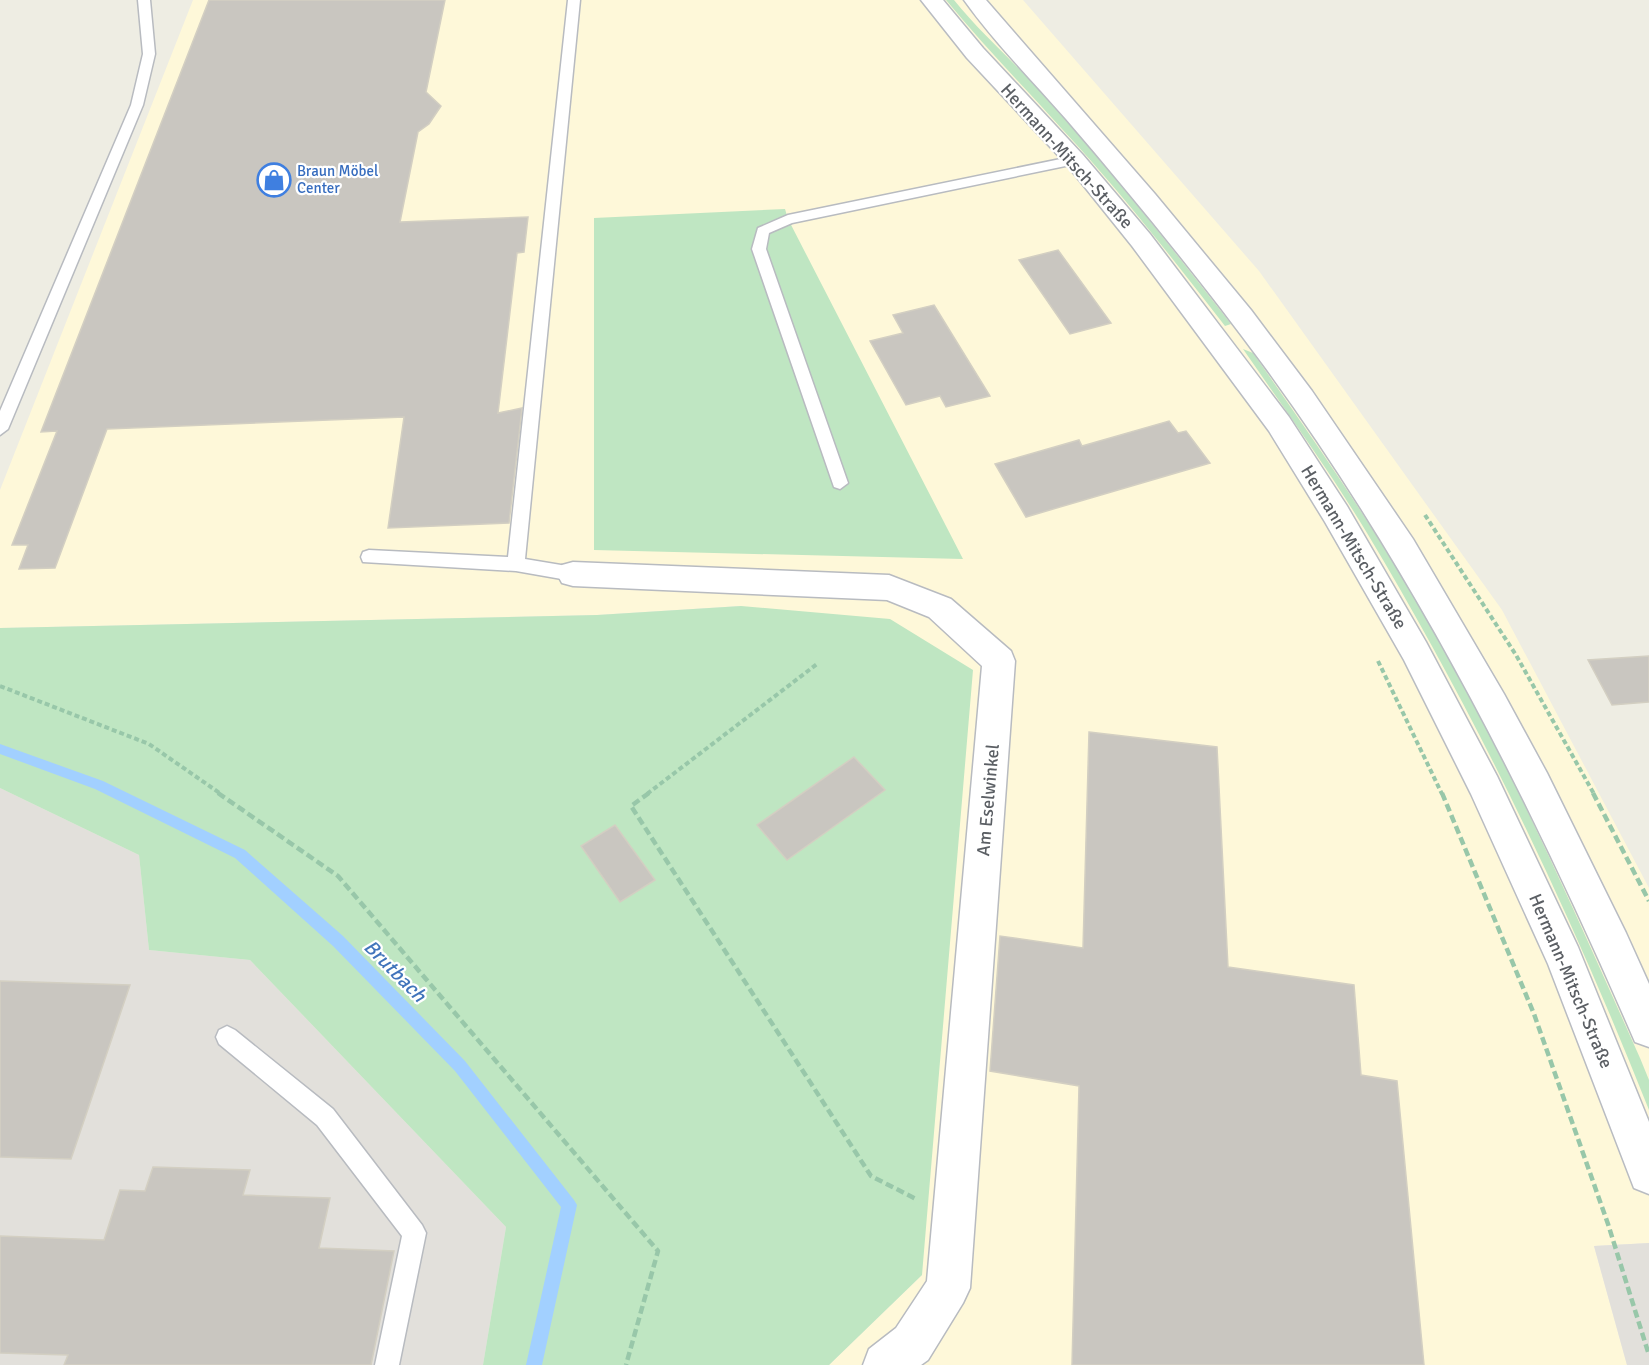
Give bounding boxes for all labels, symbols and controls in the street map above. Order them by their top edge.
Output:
street label: Hermann-Mitsch-Straße [996,79,1138,233]
shop icon: Braun Möbel Center [256,162,292,198]
place label: Braun Möbel Center [297,162,378,197]
street label: Hermann-Mitsch-Straße [1296,461,1412,633]
street label: Am Eselwinkel [972,743,1004,857]
street label: Hermann-Mitsch-Straße [1524,890,1618,1072]
water label: Brutbach [359,935,432,1008]

